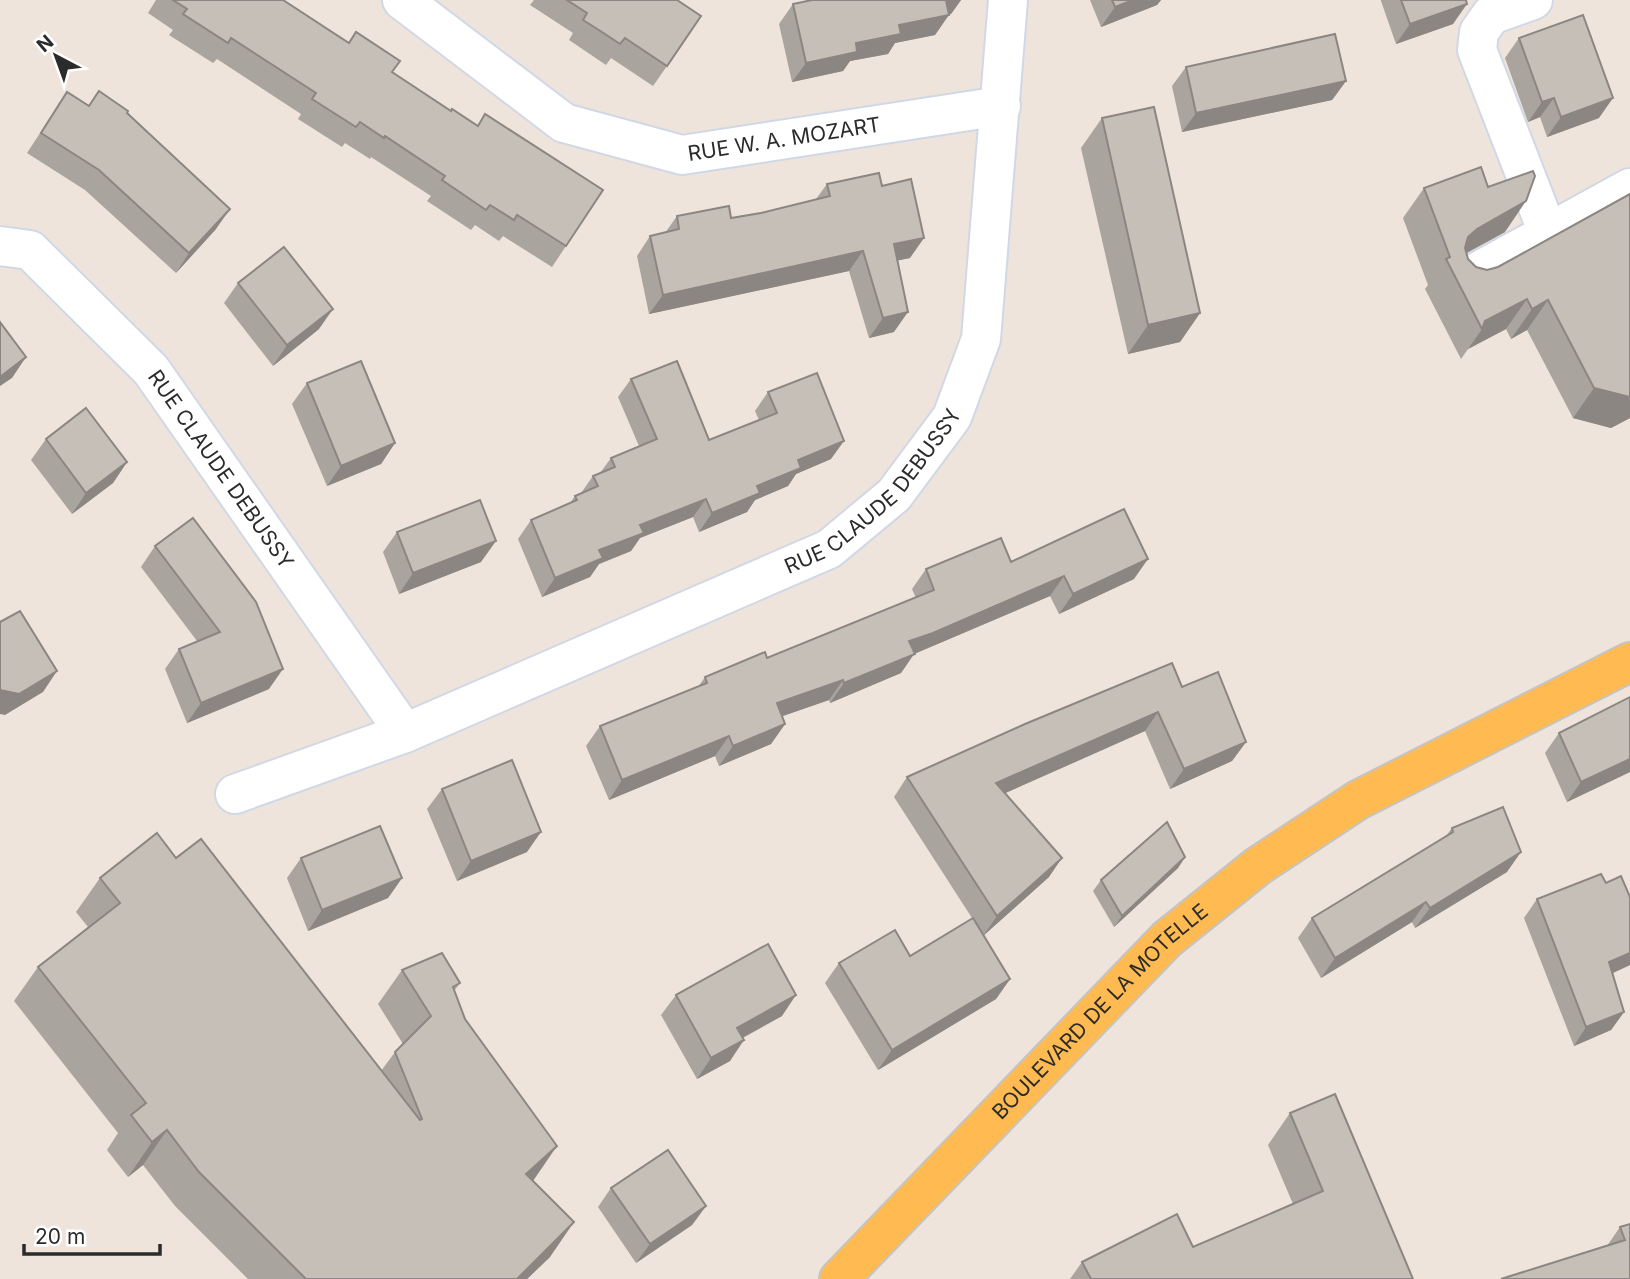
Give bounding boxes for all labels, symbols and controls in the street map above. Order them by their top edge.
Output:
north arrow [21,21,91,91]
text: N [32,30,58,57]
street label: RUE W. A. MOZART [686,112,882,166]
street label: RUE CLAUDE DEBUSSY [143,365,299,573]
street label: RUE CLAUDE DEBUSSY [781,405,966,579]
street label: BOULEVARD DE LA MOTELLE [987,898,1213,1124]
scale bar [24,1212,161,1256]
text: 20 m [35,1224,85,1249]

